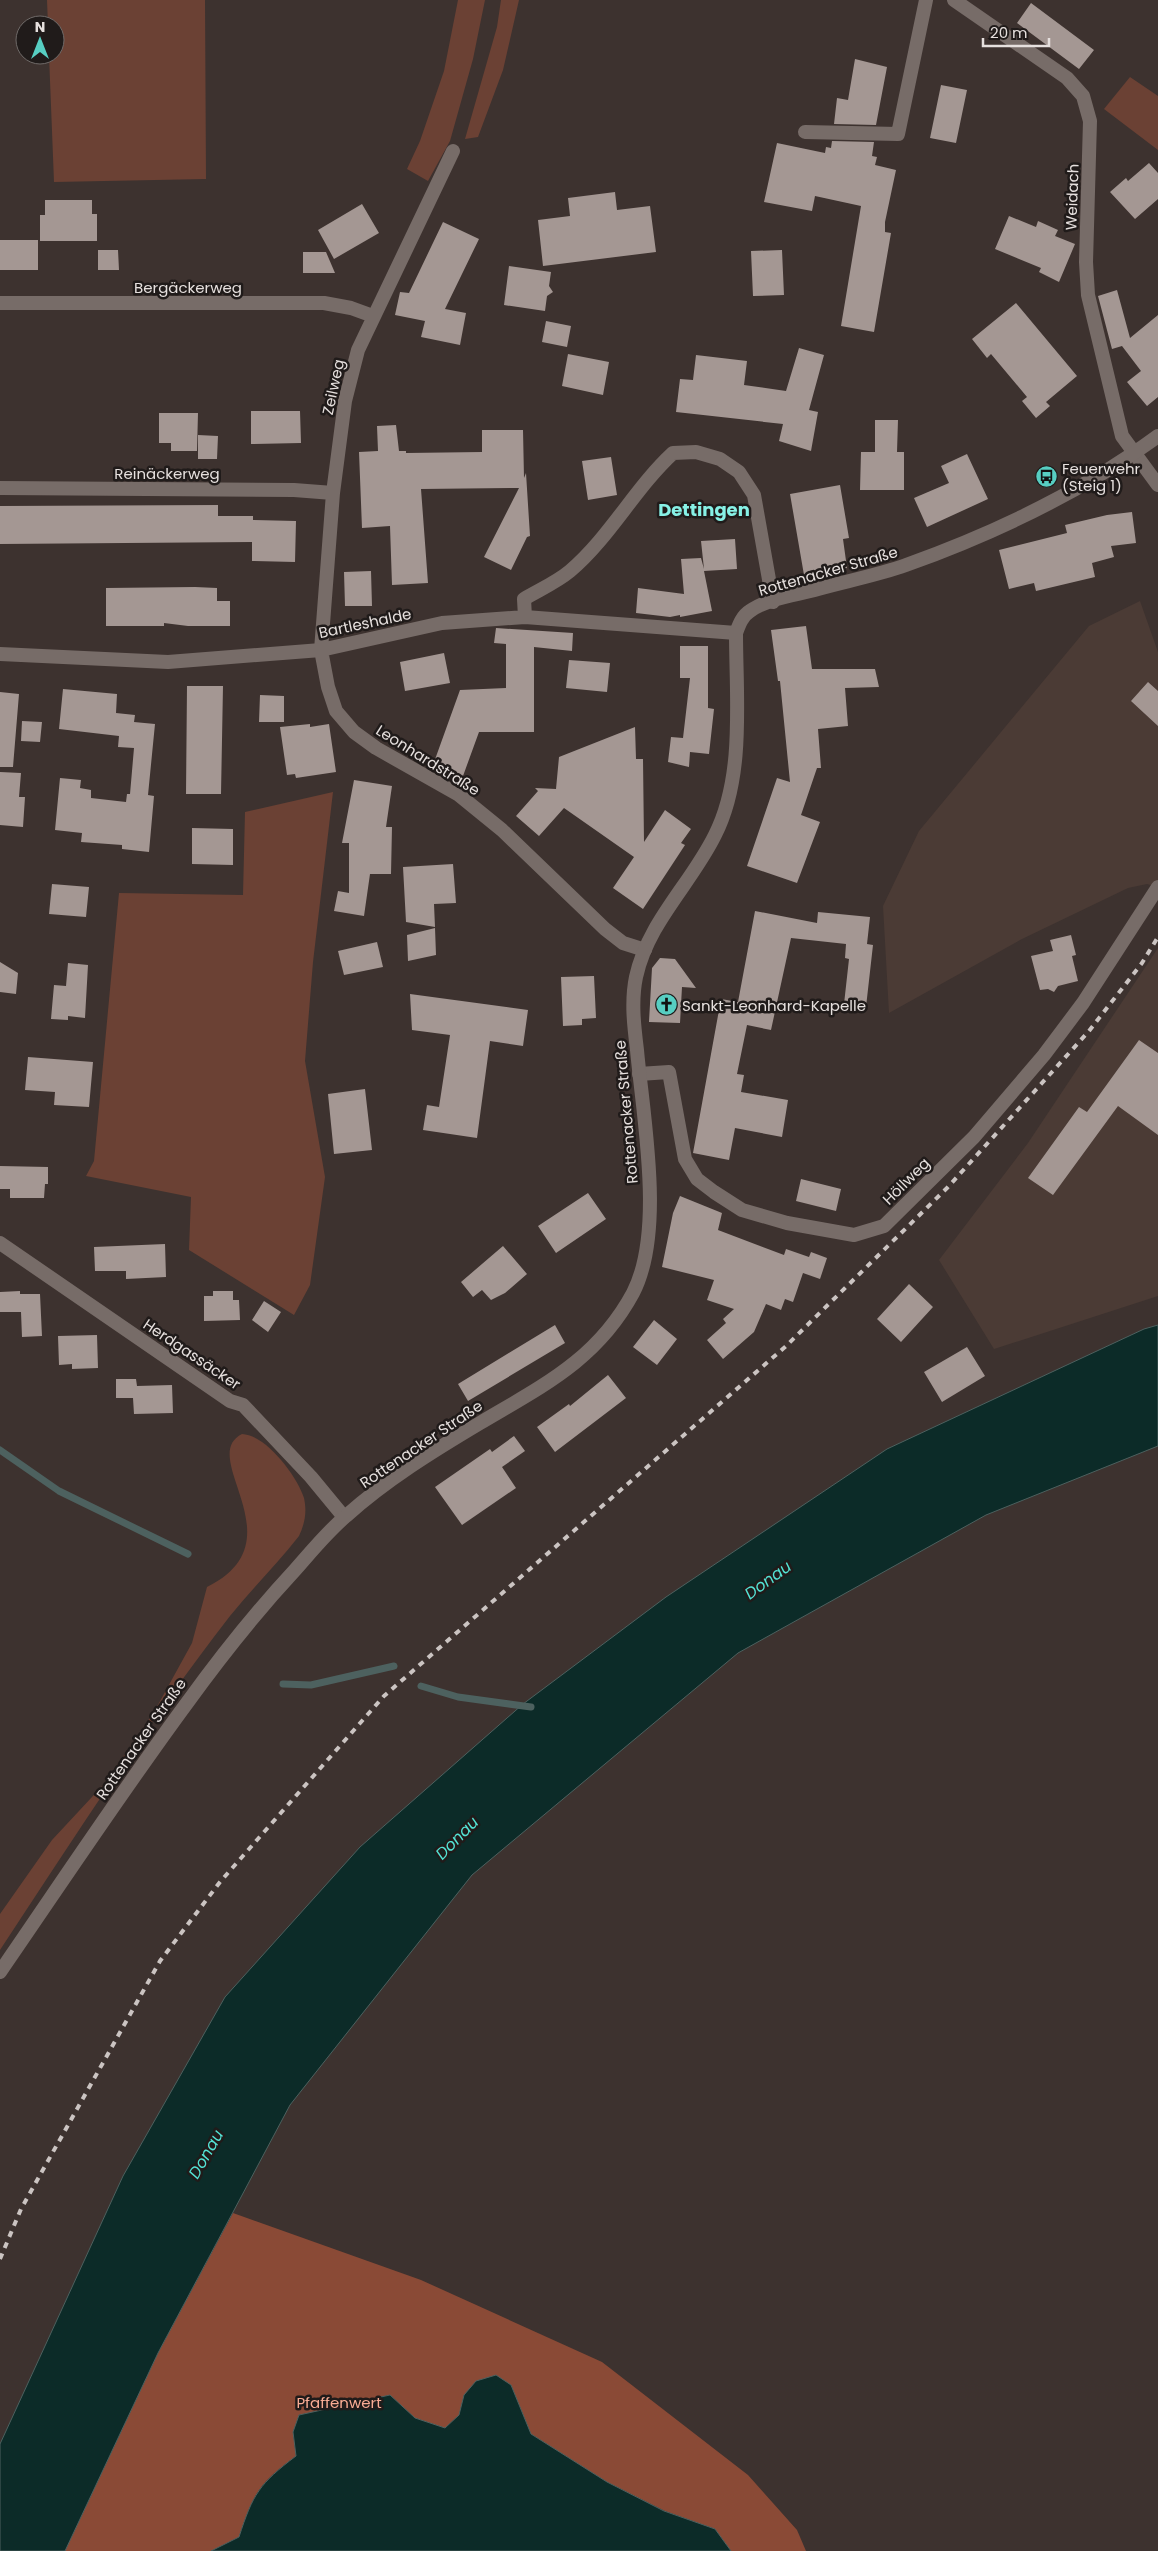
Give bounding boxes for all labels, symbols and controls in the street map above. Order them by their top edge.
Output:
north arrow [15,15,65,65]
scale bar [983,15,1049,47]
text: N [35,17,45,37]
text: 20 m [990,22,1028,43]
street label: Weidach [1060,163,1084,231]
street label: Bergäckerweg [134,277,242,298]
street label: Zeilweg [317,357,349,417]
place label: Feuerwehr (Steig 1) [1062,458,1141,496]
street label: Reinäckerweg [114,463,220,484]
bus stop icon: Feuerwehr (Steig 1) [1034,465,1058,489]
district label: Dettingen [658,497,750,522]
street label: Rottenacker Straße [756,541,900,601]
street label: Bartleshalde [317,603,413,643]
street label: Leonhardstraße [372,720,484,800]
church icon: Sankt-Leonhard-Kapelle [654,993,678,1017]
place label: Sankt-Leonhard-Kapelle [682,995,866,1016]
street label: Rottenacker Straße [609,1039,643,1185]
street label: Höllweg [878,1153,934,1209]
street label: Herdgassäcker [139,1314,245,1395]
street label: Rottenacker Straße [355,1395,487,1493]
water label: Donau [740,1555,796,1605]
street label: Rottenacker Straße [91,1674,191,1804]
water label: Donau [430,1811,484,1865]
water label: Donau [183,2125,229,2183]
park label: Pfaffenwert [296,2392,382,2413]

